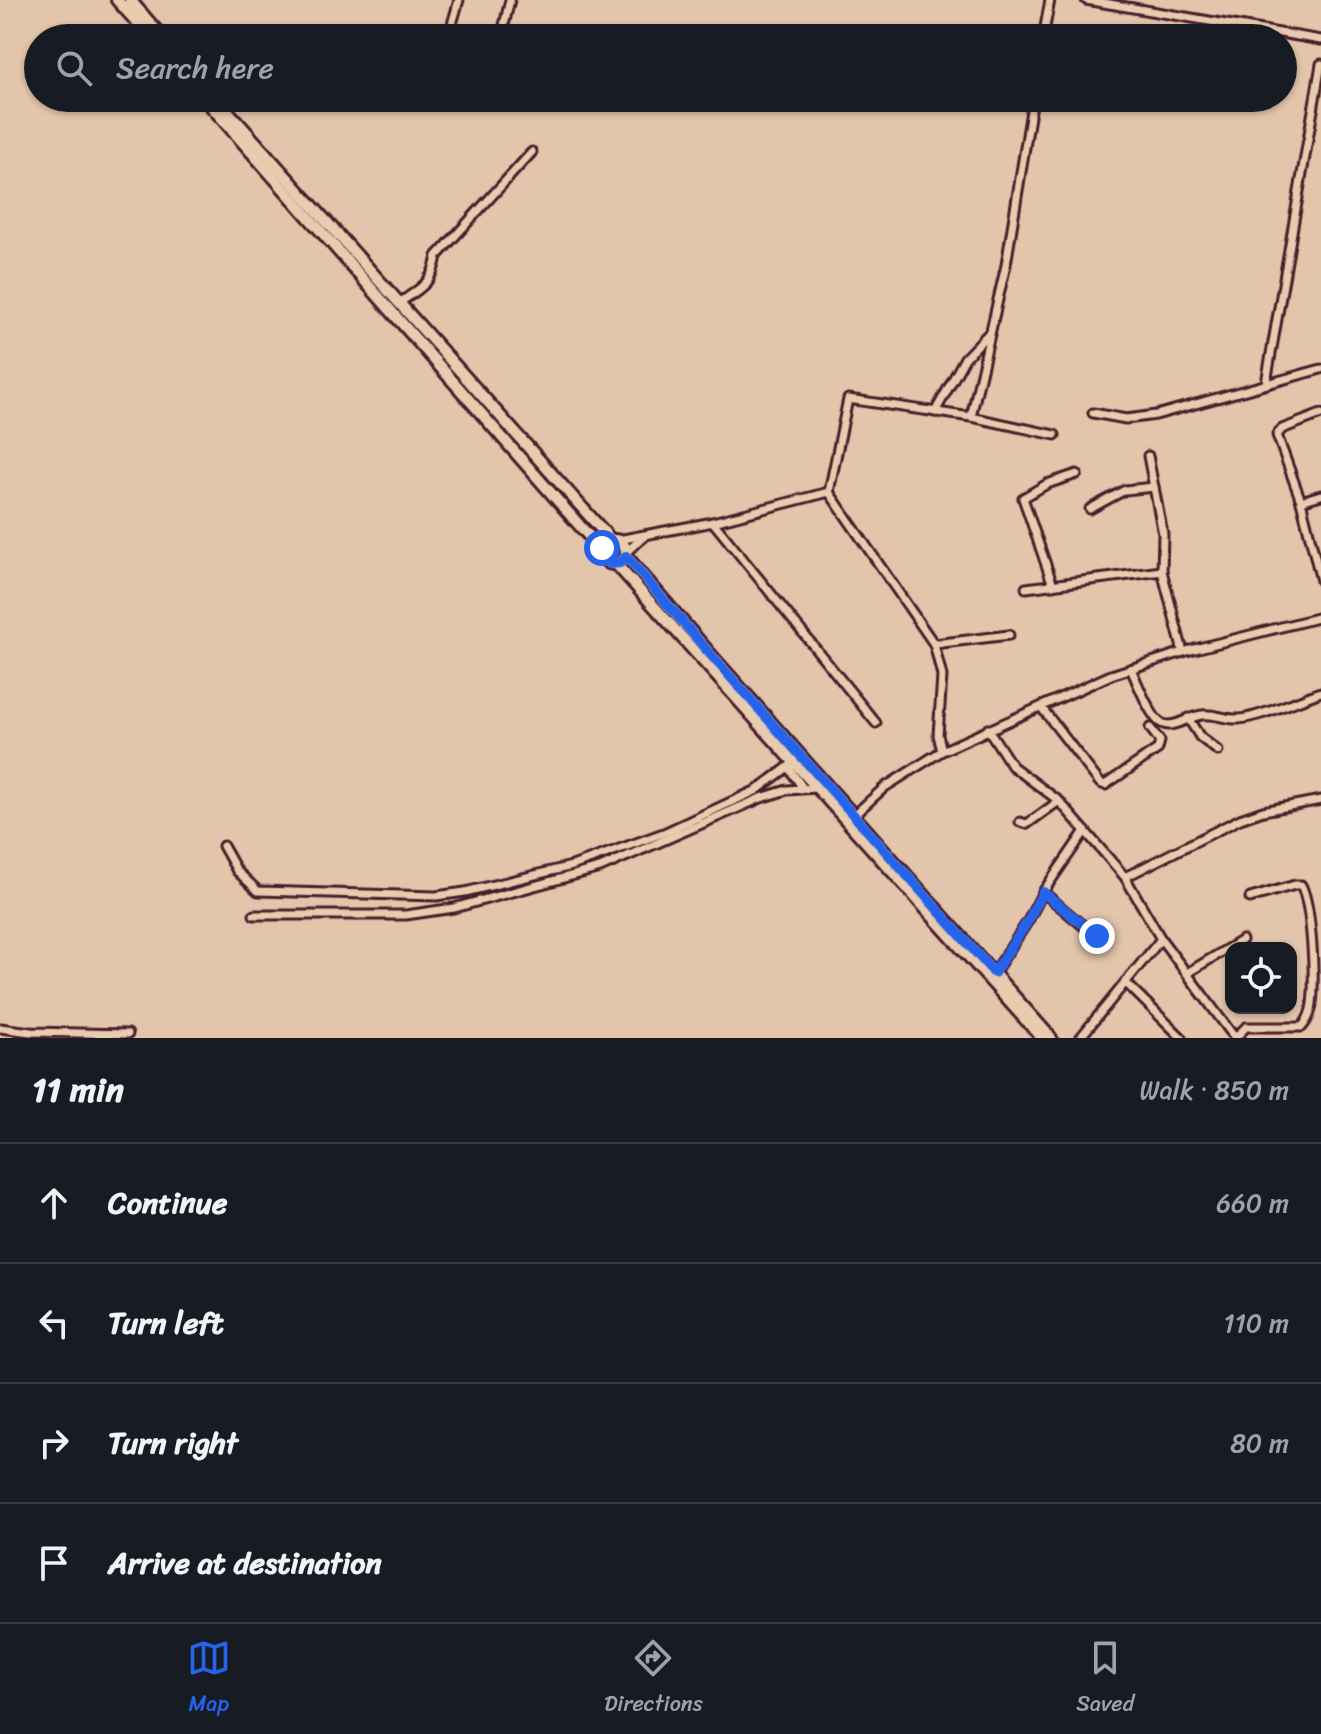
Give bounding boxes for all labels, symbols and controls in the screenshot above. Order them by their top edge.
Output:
search box [24,24,1297,112]
text: Search here [116,41,274,95]
icon: search [52,46,96,90]
route start [584,530,620,566]
route end [1079,918,1115,954]
map controls [1225,942,1297,1014]
button: locate [1225,942,1297,1014]
text: 11 min [32,1060,124,1120]
text: Walk · 850 m [1139,1067,1289,1113]
text: Continue [108,1176,227,1230]
text: 660 m [1216,1180,1289,1226]
icon: ahead [32,1181,76,1225]
text: Turn left [108,1296,224,1350]
text: 110 m [1224,1300,1289,1346]
icon: left [32,1301,76,1345]
text: Turn right [108,1416,238,1470]
text: 80 m [1230,1420,1289,1466]
icon: right [32,1421,76,1465]
text: Arrive at destination [108,1536,382,1590]
icon: arrive [32,1541,76,1585]
tab: Map [187,1636,231,1723]
tab: Directions [604,1636,703,1723]
tab: Saved [1076,1636,1134,1723]

